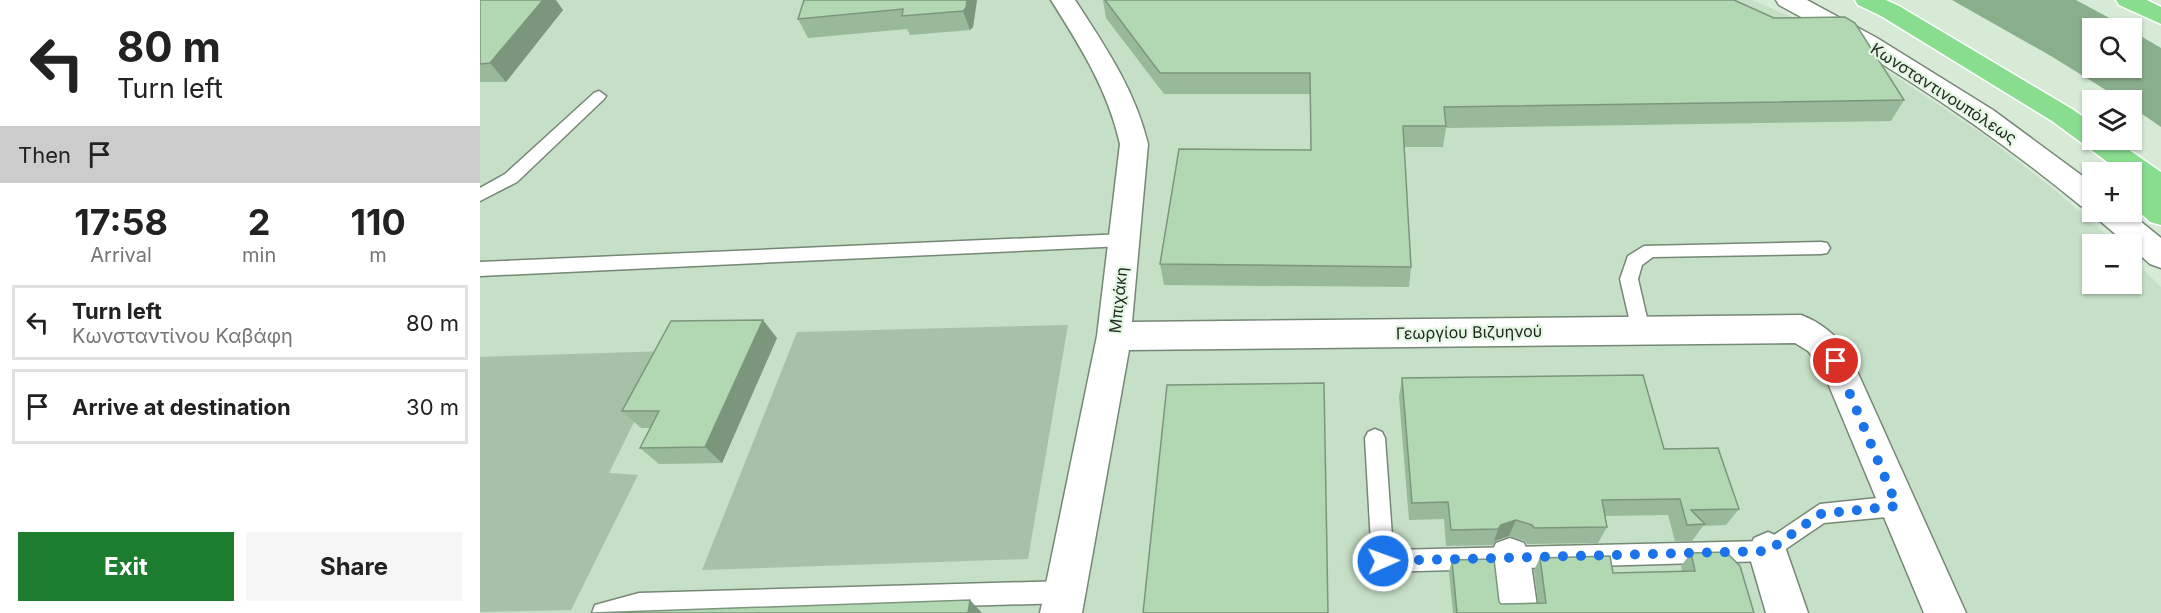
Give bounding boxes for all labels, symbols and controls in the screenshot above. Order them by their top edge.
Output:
map controls [2082,18,2142,294]
button: search [2082,18,2142,78]
text: 80 m [117,21,221,72]
icon: left [18,24,96,102]
street label: Κωνσταντινουπόλεως [1867,38,2021,148]
text: Turn left [117,72,223,105]
button: layers [2082,90,2142,150]
icon: arrive [83,138,116,171]
text: Then [18,142,71,168]
button: + [2082,162,2142,222]
text: 17:58 [74,200,168,244]
text: 2 [248,200,271,244]
text: 110 [350,200,406,244]
button: − [2082,234,2142,294]
text: Arrival [90,243,152,267]
text: min [242,243,276,267]
text: m [369,243,387,267]
street label: Μπιχάκη [1105,266,1131,334]
text: Turn left [72,298,162,324]
icon: left [21,306,54,339]
text: 80 m [406,310,459,336]
street label: Γεωργίου Βιζυηνού [1396,321,1542,343]
text: Κωνσταντίνου Καβάφη [72,324,293,348]
pin [1810,335,1861,386]
icon: arrive [1819,344,1852,377]
icon: arrive [21,390,54,423]
text: Arrive at destination [72,394,291,420]
text: 30 m [406,394,459,420]
position arrow [1351,529,1415,593]
button: Exit [18,532,234,601]
button: Share [246,532,462,601]

